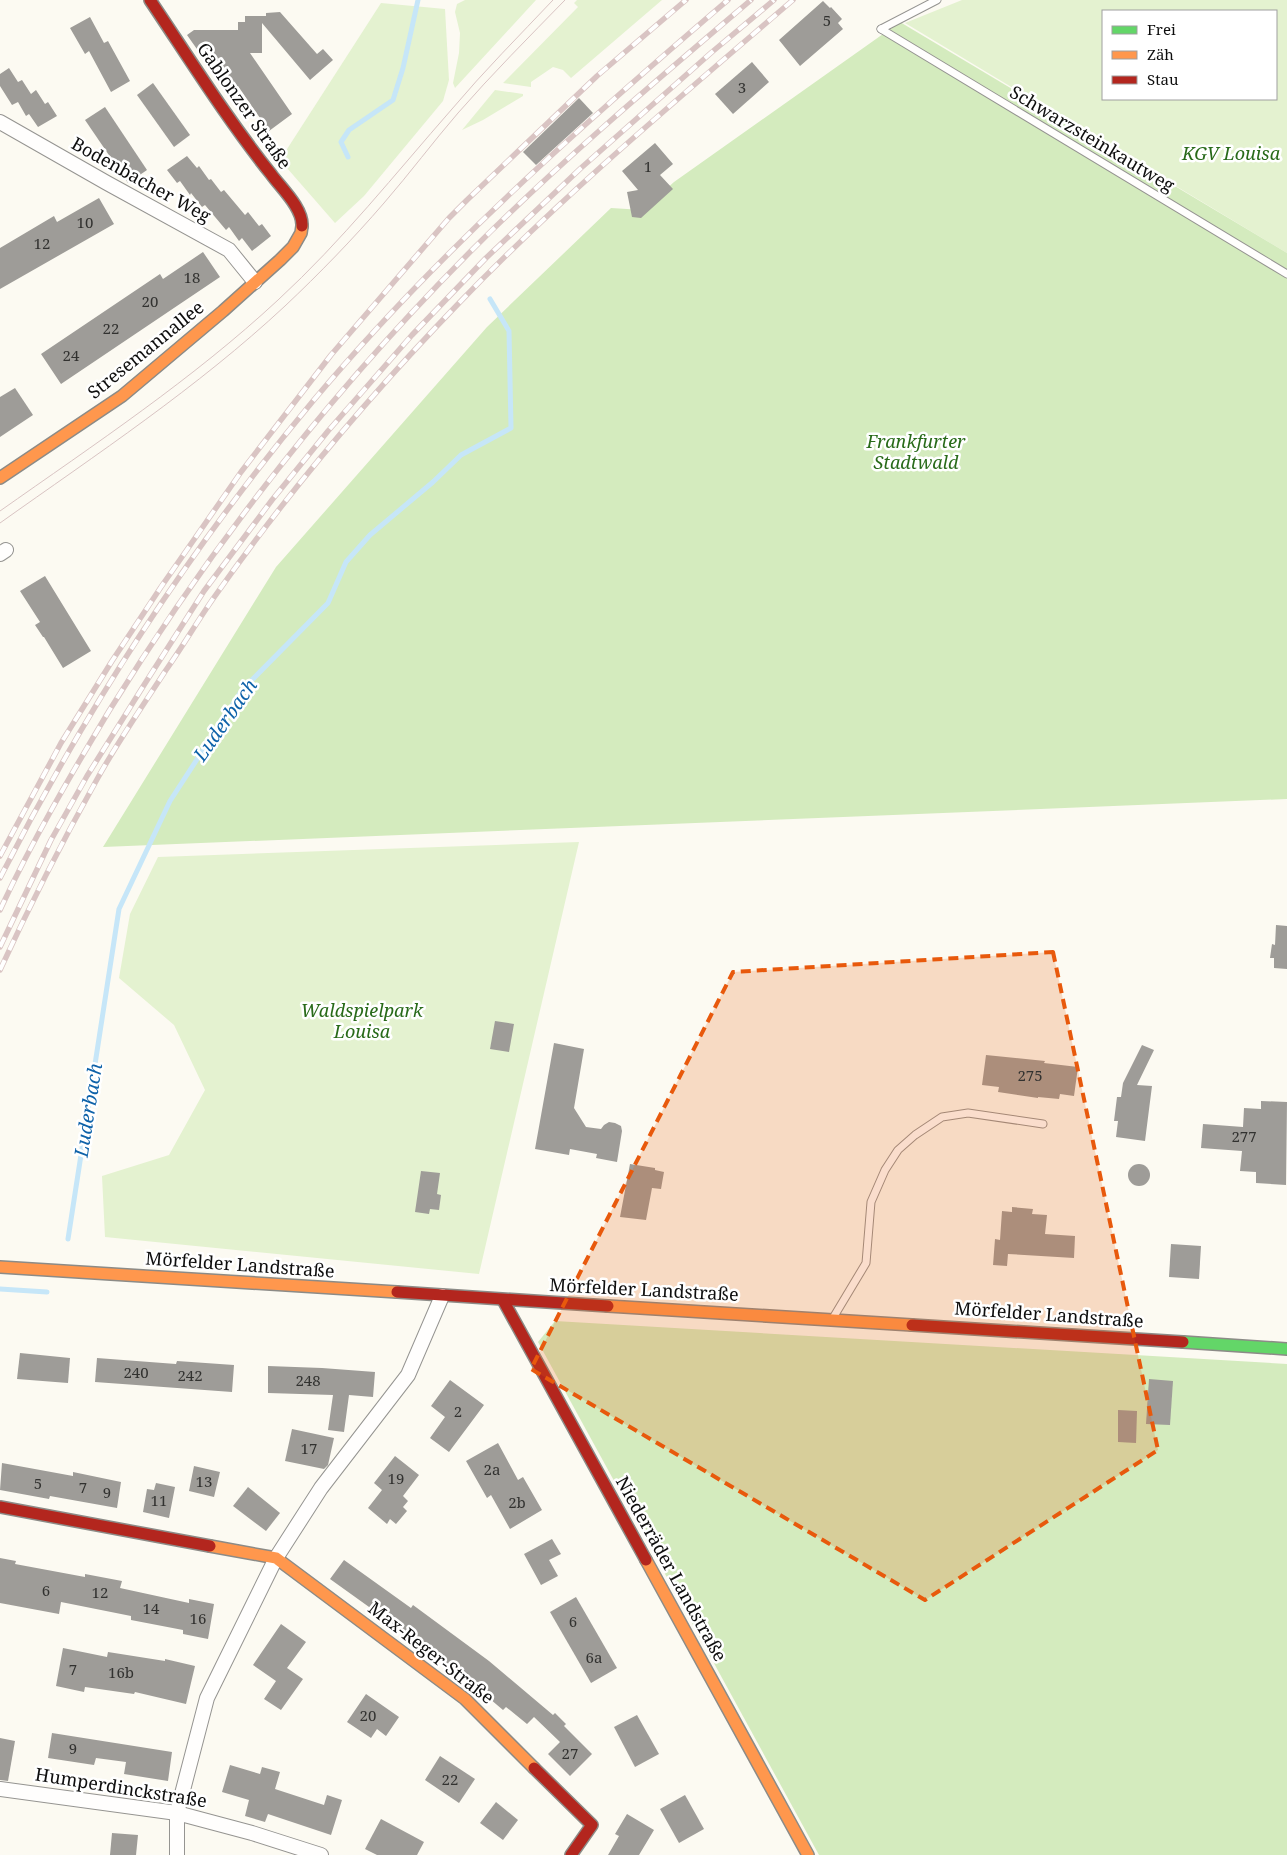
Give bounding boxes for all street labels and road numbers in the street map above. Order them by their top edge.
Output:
street label: Gablonzer Straße [192,37,297,173]
street label: Schwarzsteinkautweg [1006,79,1180,197]
street label: Bodenbacher Weg [68,131,216,228]
street label: Stresemannallee [82,295,208,404]
street label: Mörfelder Landstraße [145,1245,335,1283]
street label: Mörfelder Landstraße [549,1272,739,1306]
street label: Mörfelder Landstraße [954,1295,1144,1333]
street label: Niederräder Landstraße [611,1472,733,1665]
street label: Max-Reger-Straße [364,1596,499,1709]
street label: Humperdinckstraße [34,1762,209,1812]

